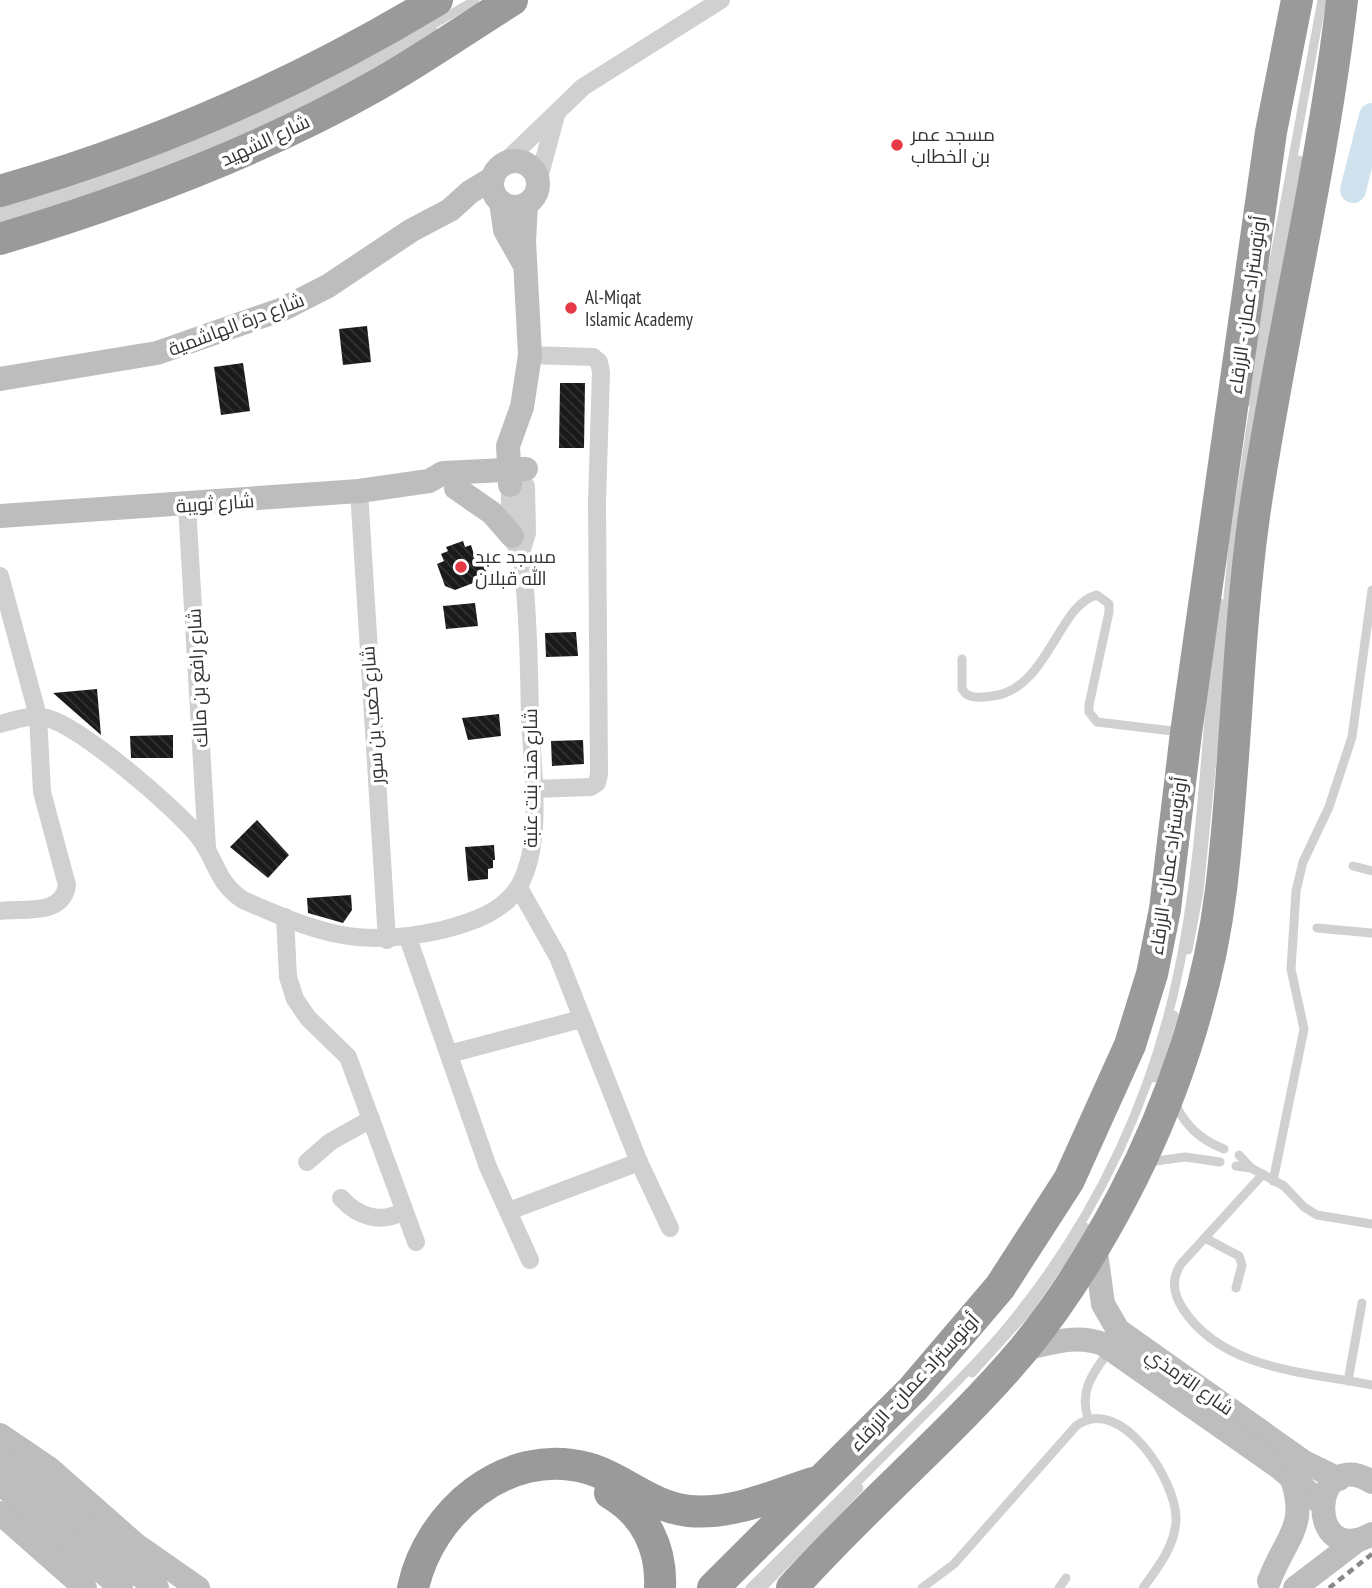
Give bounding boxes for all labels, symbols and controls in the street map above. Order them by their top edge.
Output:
street label: شارع الشهيد [217,109,314,173]
place label: مسجد عمر بن الخطاب [910,122,995,168]
marker: مسجد عمر بن الخطاب [889,137,905,153]
street label: أوتوستراد عمان - الزرقاء [1223,214,1271,396]
place label: Al-Miqat Islamic Academy [585,285,694,331]
street label: شارع درة الهاشمية [165,287,308,363]
marker: Al-Miqat Islamic Academy [563,300,579,316]
street label: شارع ثويبة [175,488,255,520]
place label: مسجد عبد الله قبلان [475,544,556,590]
marker: مسجد عبد الله قبلان [453,559,469,575]
street label: شارع رافع بن مالك [181,608,215,748]
street label: شارع كعب بن سور [355,645,391,786]
street label: شارع هند بنت عتبة [518,708,544,848]
street label: أوتوستراد عمان - الزرقاء [1144,775,1192,957]
street label: أوتوستراد عمان - الزرقاء [844,1308,984,1456]
street label: شارع الترمذي [1140,1342,1239,1422]

